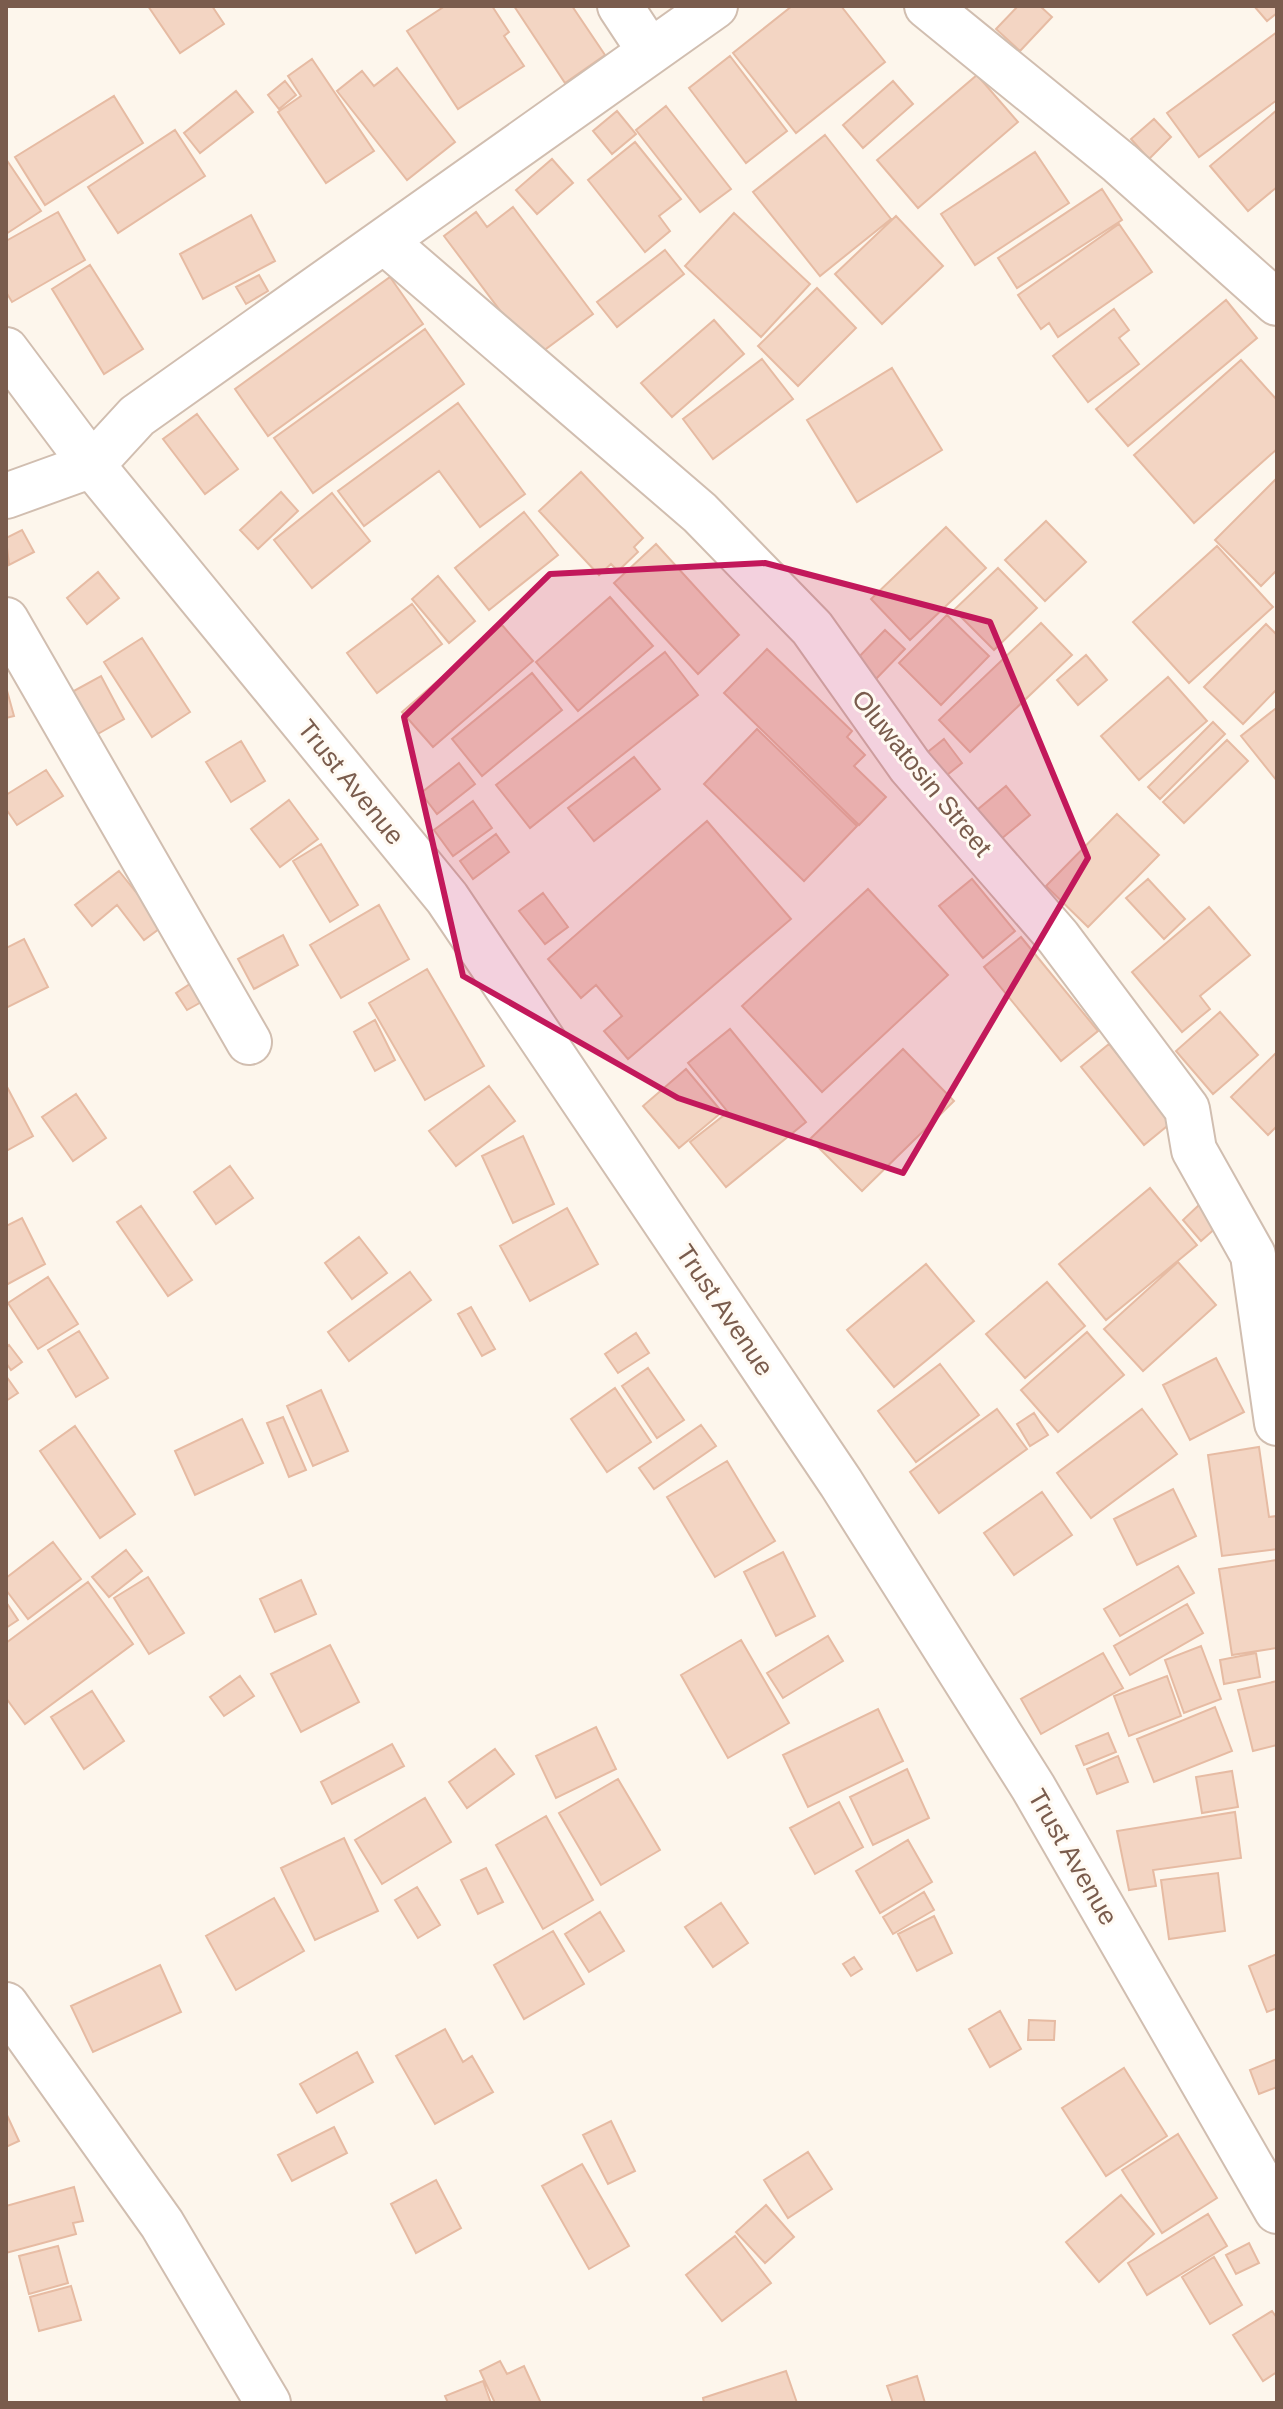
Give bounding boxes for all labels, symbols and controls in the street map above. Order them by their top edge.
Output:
street label: Oluwatosin Street [846,684,999,863]
street label: Trust Avenue [292,714,410,850]
street label: Trust Avenue [670,1239,780,1381]
street label: Trust Avenue [1022,1784,1124,1930]

